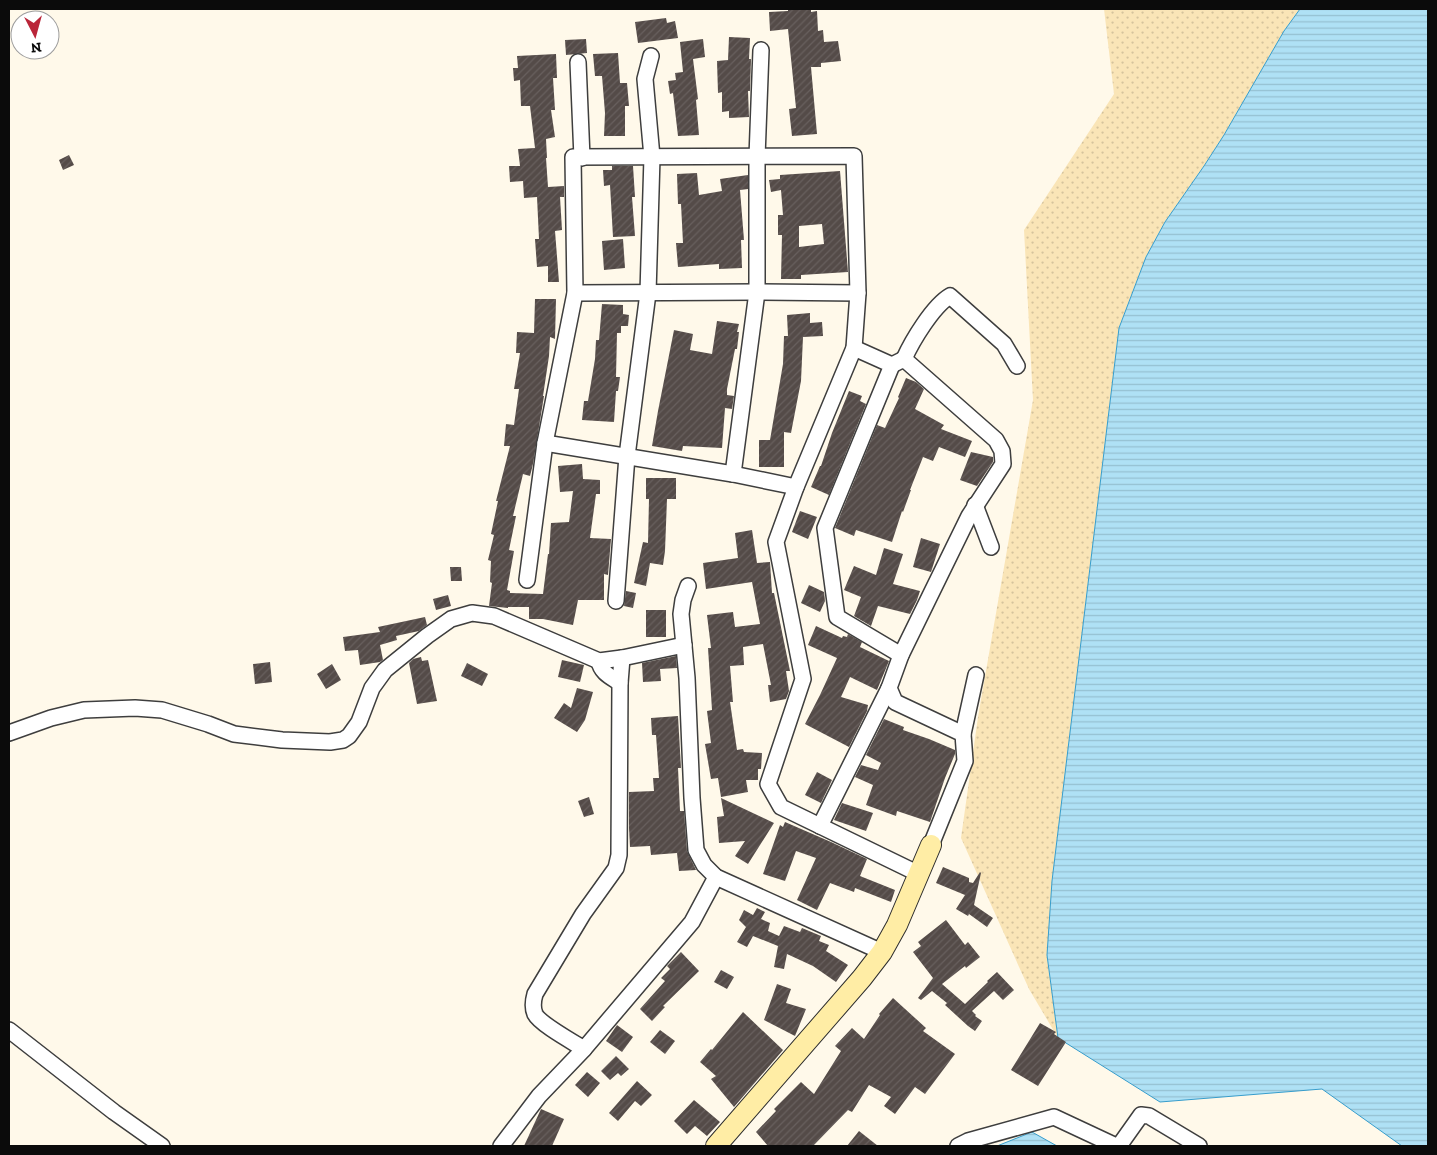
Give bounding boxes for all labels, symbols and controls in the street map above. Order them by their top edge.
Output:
north arrow [10,10,60,60]
text: N [30,38,42,56]

